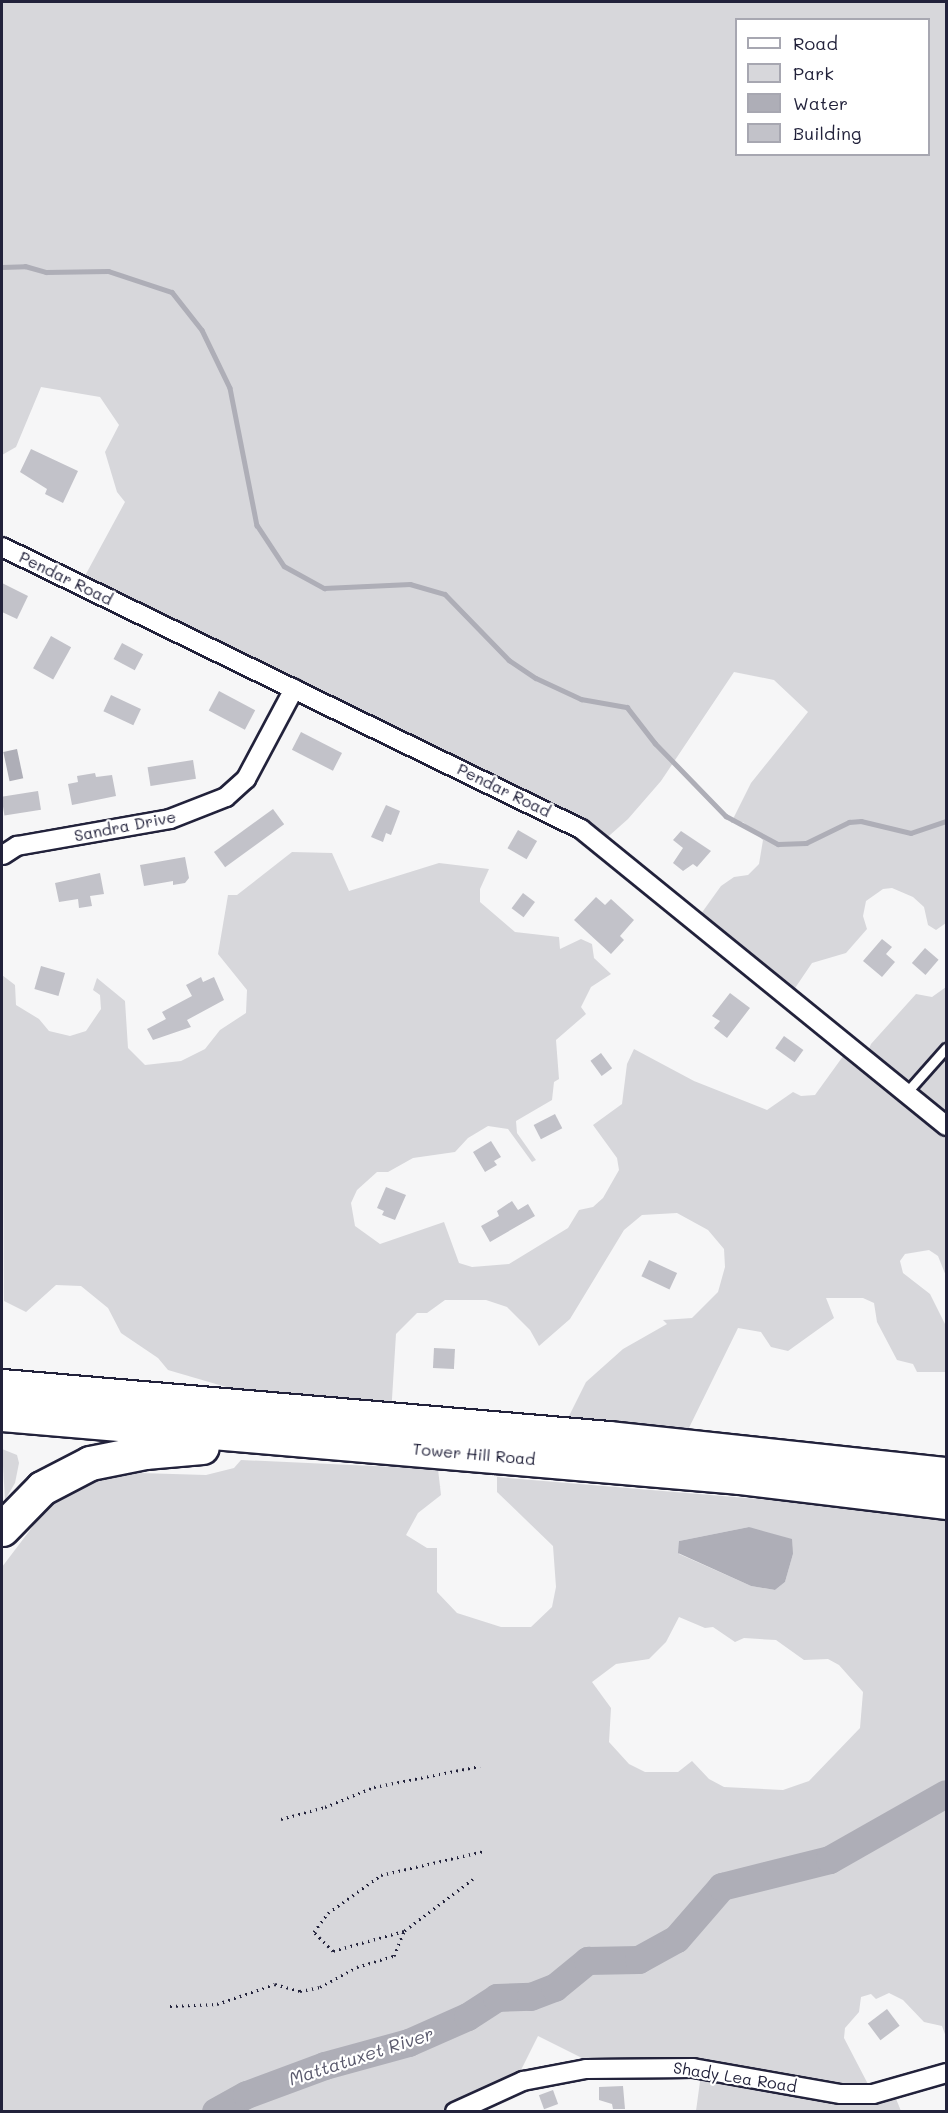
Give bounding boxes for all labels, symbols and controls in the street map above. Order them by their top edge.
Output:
legend [735,18,930,156]
text: Road [793,31,838,55]
text: Park [793,61,834,85]
text: Water [793,91,848,115]
text: Building [793,121,861,145]
street label: Pendar Road [16,547,116,609]
street label: Pendar Road [454,759,554,821]
street label: Sandra Drive [72,807,178,845]
street label: Tower Hill Road [412,1439,536,1469]
water label: Mattatuxet River [286,2022,436,2090]
street label: Shady Lea Road [672,2058,798,2096]

